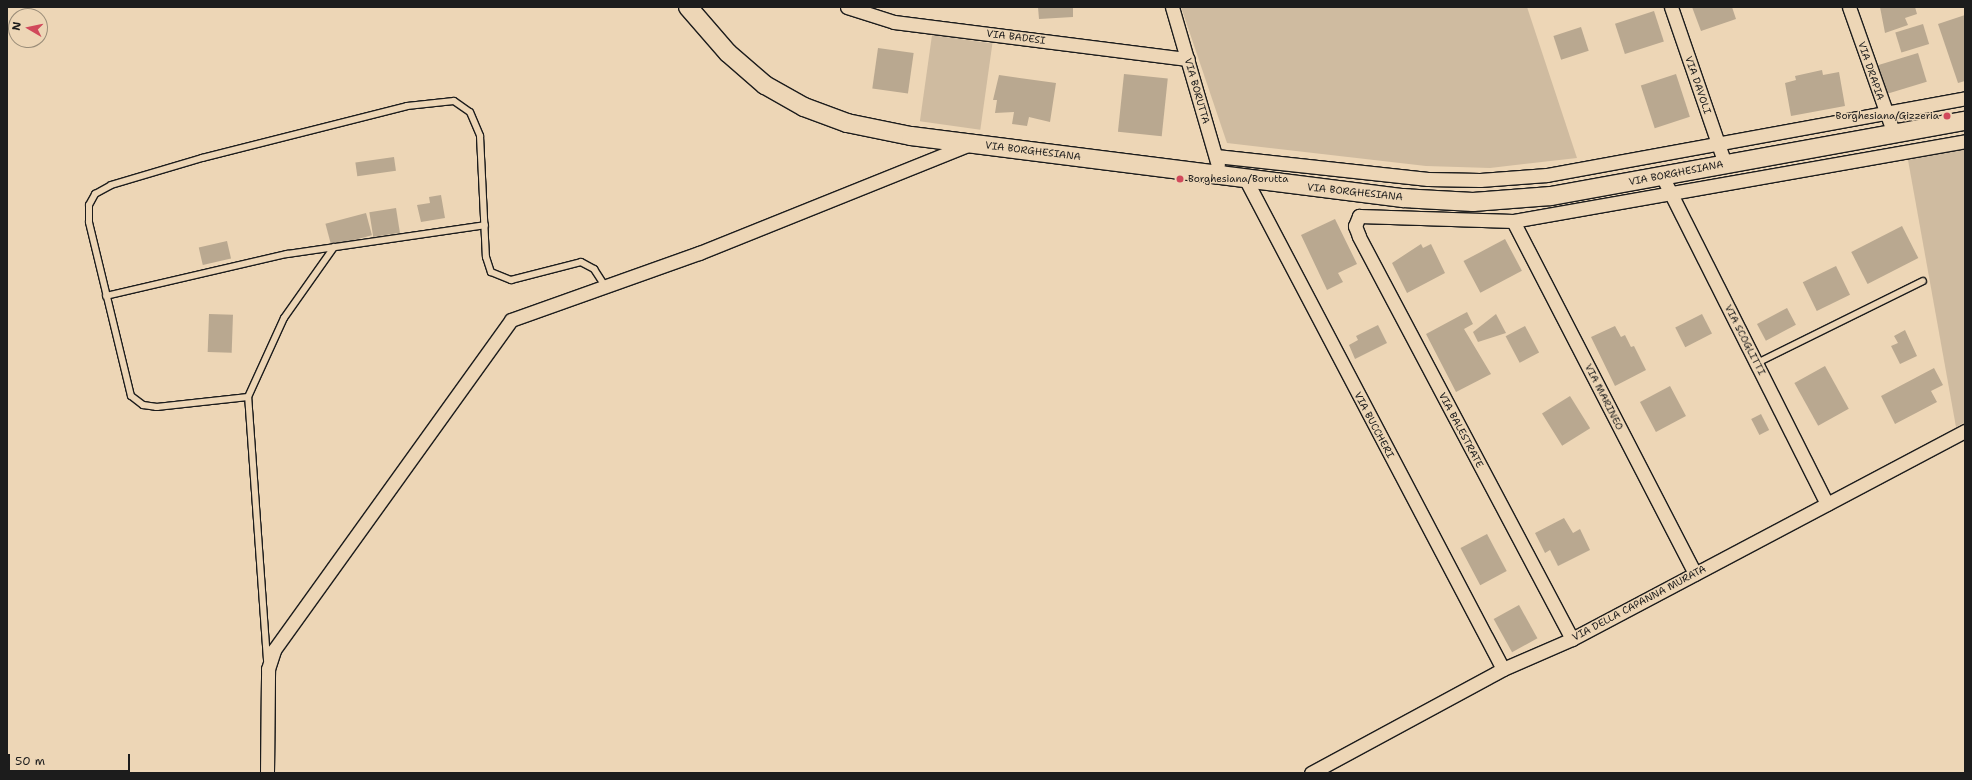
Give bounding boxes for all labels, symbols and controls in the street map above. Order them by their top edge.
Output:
north arrow [8,8,48,48]
text: N [9,21,25,32]
street label: VIA BADESI [986,27,1046,47]
street label: VIA DRAPIA [1855,40,1887,102]
street label: VIA DAVOLI [1683,55,1713,115]
street label: VIA BORUTTA [1182,57,1212,125]
place label: Borghesiana/Gizzeria [1836,110,1939,122]
marker: Borghesiana/Gizzeria [1942,111,1952,121]
street label: VIA BORGHESIANA [985,139,1081,163]
street label: VIA BORGHESIANA [1628,158,1724,188]
place label: Borghesiana/Borutta [1188,173,1288,185]
marker: Borghesiana/Borutta [1175,174,1185,184]
street label: VIA BORGHESIANA [1307,181,1403,203]
street label: VIA SCOGLITTI [1722,303,1768,377]
street label: VIA MARINEO [1582,362,1626,432]
street label: VIA BUCCHERI [1352,390,1396,460]
street label: VIA BALESTRATE [1436,390,1486,470]
street label: VIA DELLA CAPANNA MURATA [1570,563,1708,643]
scale bar [10,746,132,772]
text: 50 m [15,753,45,769]

